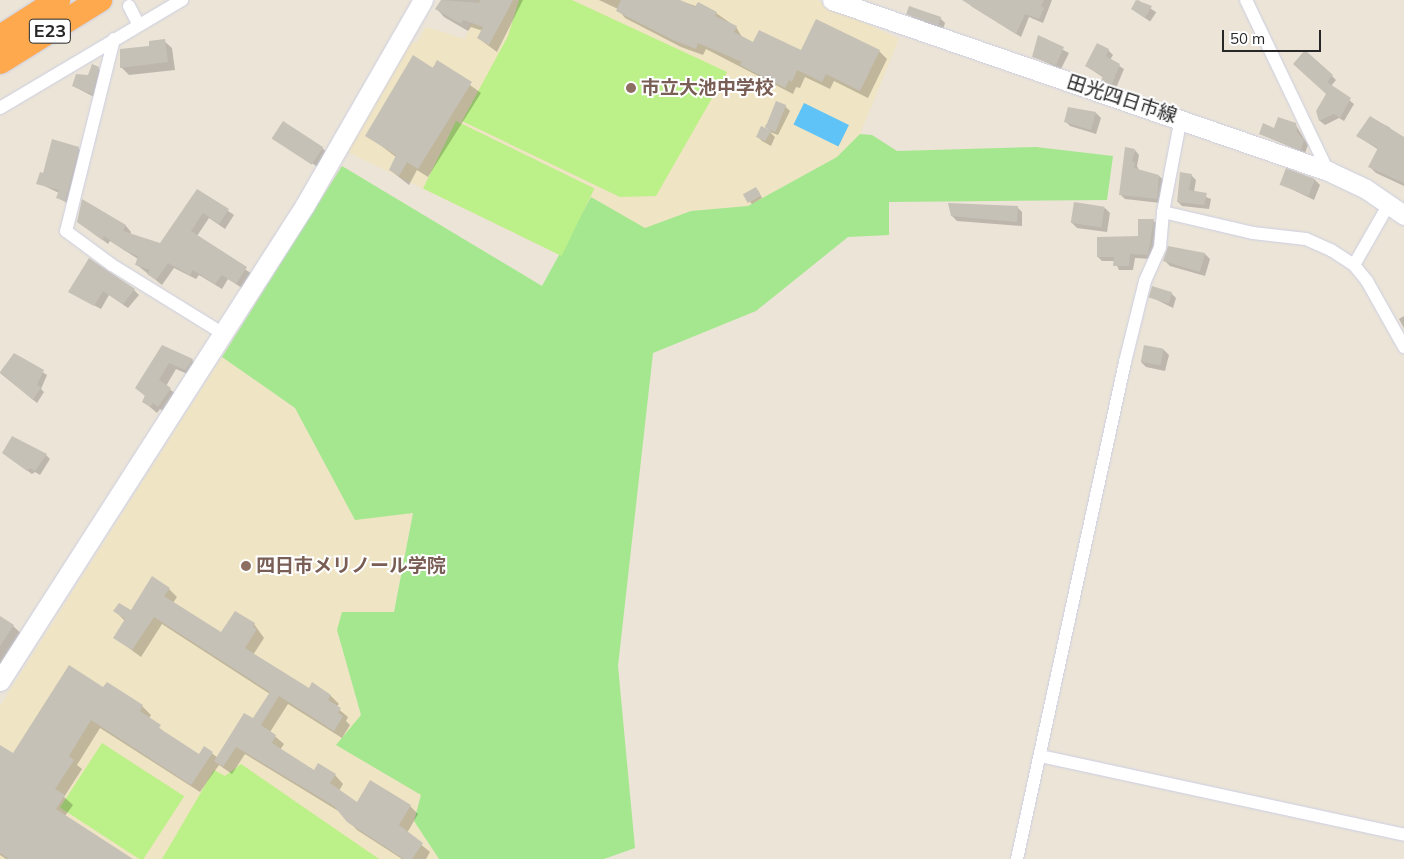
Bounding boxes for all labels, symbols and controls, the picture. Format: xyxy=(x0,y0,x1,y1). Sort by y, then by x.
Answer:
road number: E23 xyxy=(29,16,71,46)
scale bar xyxy=(1224,20,1323,52)
text: 50 m xyxy=(1230,29,1265,48)
street label: 田光四日市線 xyxy=(1064,71,1180,127)
place label: 市立大池中学校 xyxy=(641,77,774,99)
marker: 市立大池中学校 xyxy=(625,82,637,94)
place label: 四日市メリノール学院 xyxy=(256,555,446,577)
marker: 四日市メリノール学院 xyxy=(240,560,252,572)

